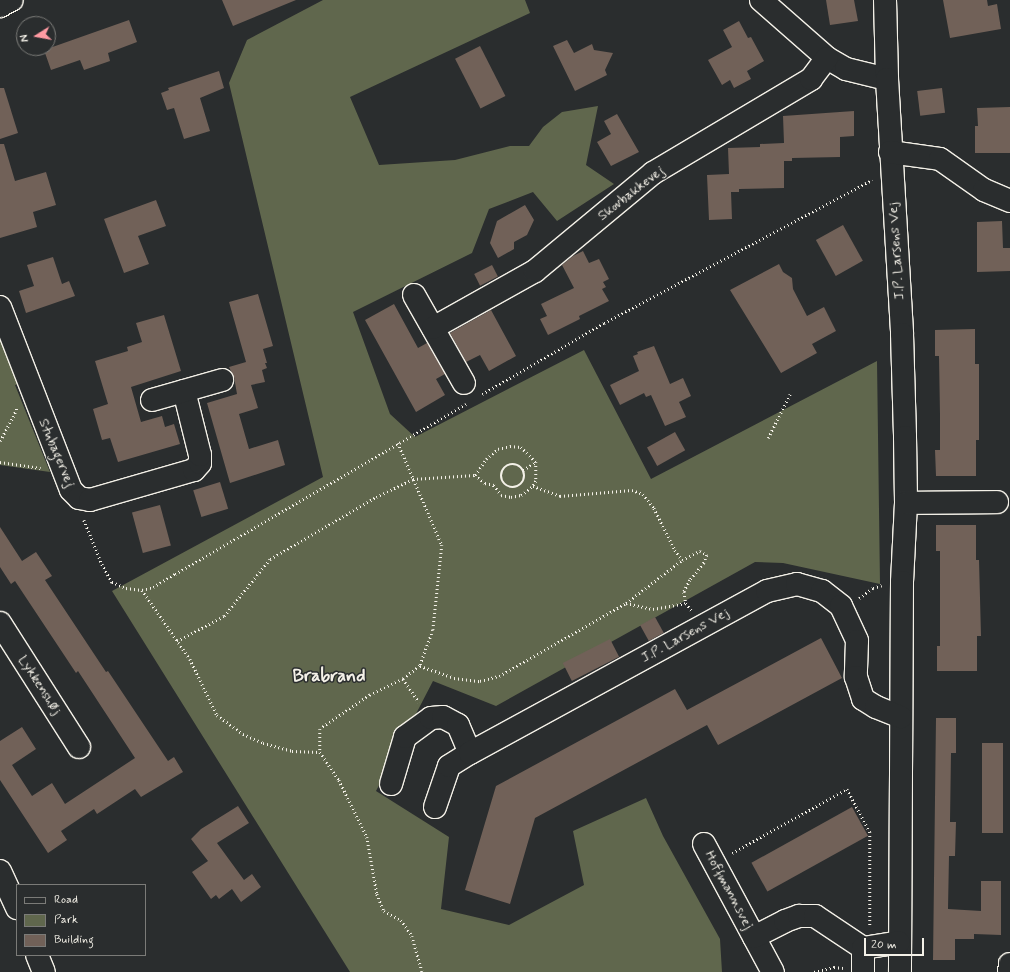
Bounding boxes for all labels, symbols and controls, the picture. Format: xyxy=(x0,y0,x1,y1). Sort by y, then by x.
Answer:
north arrow xyxy=(16,16,56,56)
text: N xyxy=(18,33,33,43)
street label: Skovbakkevej xyxy=(594,162,668,224)
street label: J.P. Larsens Vej xyxy=(884,202,908,300)
street label: Stubagervej xyxy=(35,416,79,490)
street label: J.P. Larsens Vej xyxy=(638,604,732,666)
street label: Lykkenshøj xyxy=(15,652,65,718)
district label: Brabrand xyxy=(292,665,366,687)
street label: Hoffmannsvej xyxy=(701,848,757,932)
legend xyxy=(16,884,146,956)
text: Road xyxy=(54,892,78,908)
text: Park xyxy=(54,912,78,928)
scale bar xyxy=(866,930,926,956)
text: Building xyxy=(54,932,94,948)
text: 20 m xyxy=(871,937,897,953)

